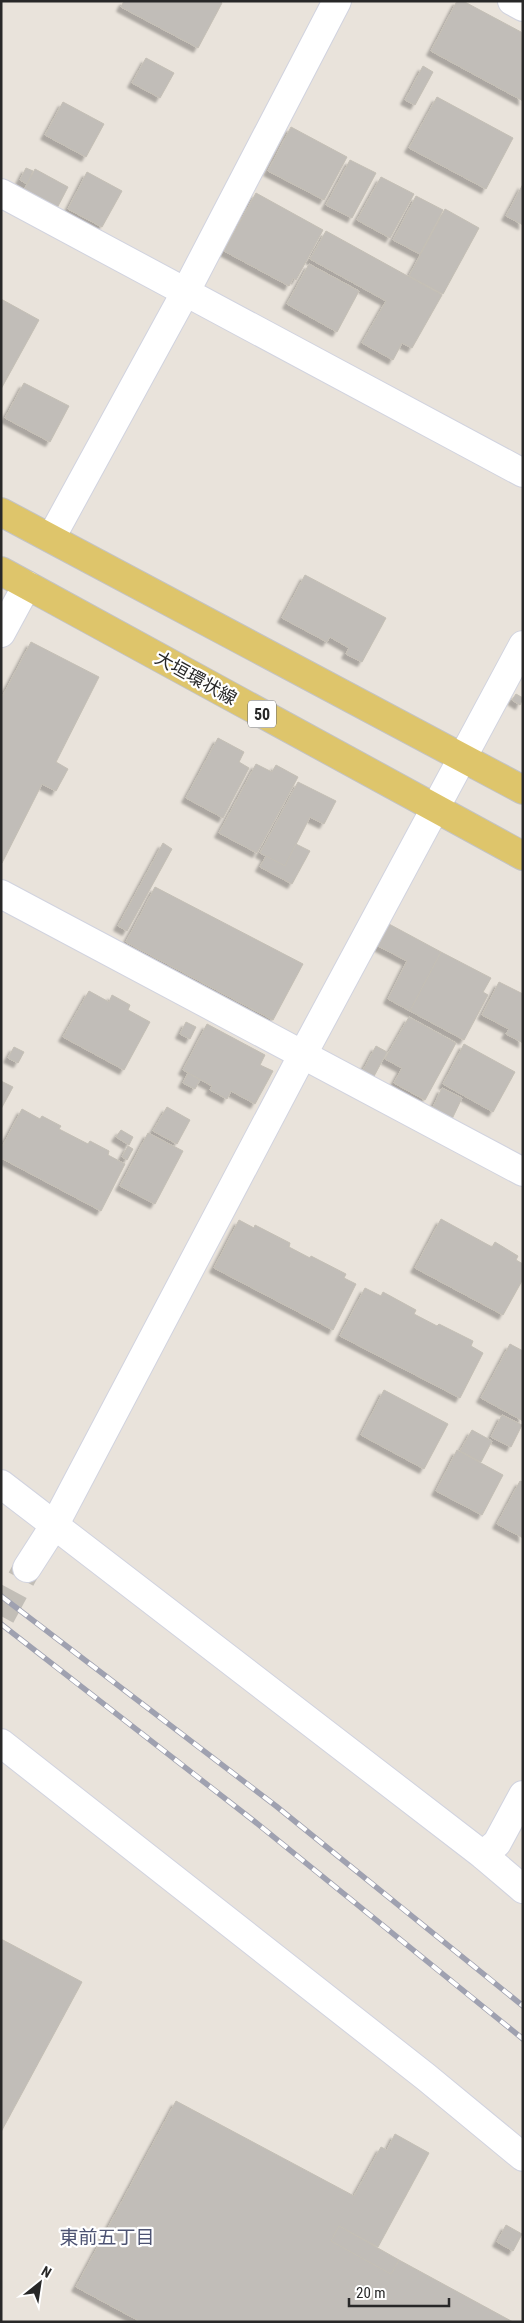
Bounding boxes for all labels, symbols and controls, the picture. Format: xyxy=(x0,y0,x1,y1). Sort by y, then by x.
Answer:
street label: 大垣環状線 xyxy=(152,647,240,709)
road number: 50 xyxy=(248,701,276,728)
district label: 東前五丁目 xyxy=(59,2226,155,2249)
north arrow xyxy=(15,2258,65,2308)
text: N xyxy=(39,2263,54,2281)
scale bar xyxy=(349,2276,449,2308)
text: 20 m xyxy=(356,2284,386,2302)

